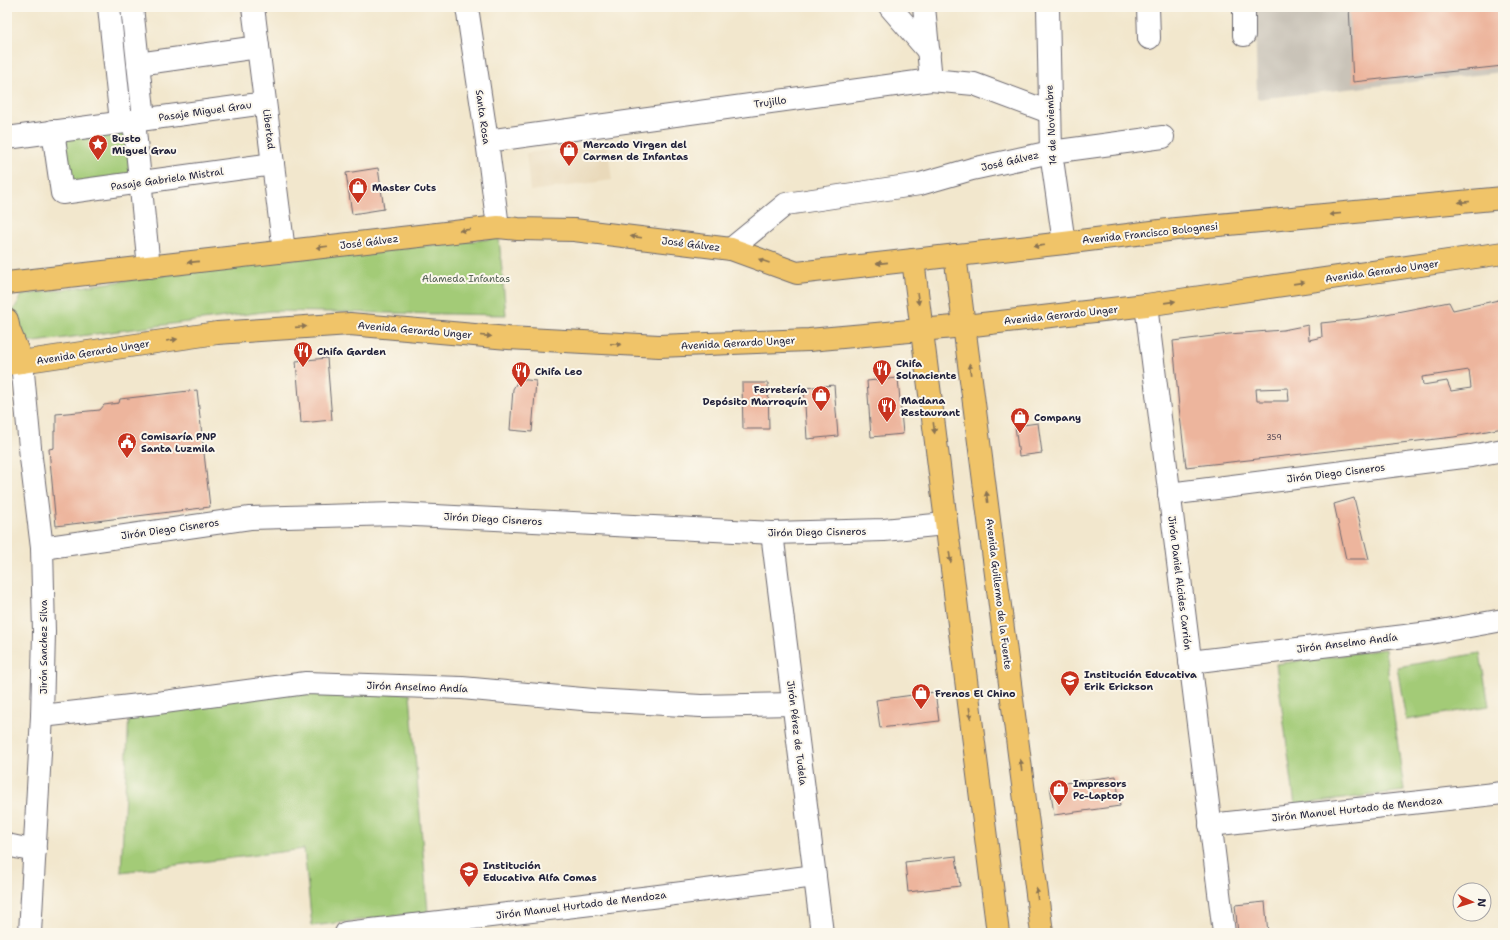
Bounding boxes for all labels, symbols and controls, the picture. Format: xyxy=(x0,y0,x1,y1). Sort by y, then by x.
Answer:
street label: 14 de Noviembre xyxy=(1042,84,1060,166)
street label: Santa Rosa xyxy=(473,89,493,146)
street label: Trujillo xyxy=(753,93,787,111)
street label: Pasaje Miguel Grau xyxy=(158,98,252,124)
street label: Libertad xyxy=(260,108,278,150)
place label: Busto Miguel Grau xyxy=(112,132,177,157)
place icon: Busto Miguel Grau xyxy=(87,133,109,161)
place label: Mercado Virgen del Carmen de Infantas xyxy=(583,138,688,163)
shop icon: Mercado Virgen del Carmen de Infantas xyxy=(558,139,580,167)
street label: José Gálvez xyxy=(980,148,1040,174)
street label: Pasaje Gabriela Mistral xyxy=(110,165,224,193)
shop icon: Master Cuts xyxy=(347,176,369,204)
place label: Master Cuts xyxy=(372,181,436,194)
one-way arrow xyxy=(1458,198,1470,205)
one-way arrow xyxy=(1329,211,1341,217)
street label: Avenida Francisco Bolognesi xyxy=(1081,219,1219,247)
one-way arrow xyxy=(459,227,471,234)
street label: José Gálvez xyxy=(339,232,399,252)
one-way arrow xyxy=(630,234,643,241)
street label: José Gálvez xyxy=(661,234,721,254)
one-way arrow xyxy=(1032,243,1045,249)
one-way arrow xyxy=(316,244,328,250)
one-way arrow xyxy=(757,257,769,263)
street label: Avenida Gerardo Unger xyxy=(1324,257,1440,285)
one-way arrow xyxy=(187,258,199,265)
one-way arrow xyxy=(875,260,888,267)
park label: Alameda Infantas xyxy=(422,272,510,285)
one-way arrow xyxy=(1293,280,1305,286)
one-way arrow xyxy=(915,292,921,305)
one-way arrow xyxy=(1164,299,1176,305)
street label: Avenida Gerardo Unger xyxy=(1003,303,1119,327)
street label: Avenida Gerardo Unger xyxy=(357,319,473,341)
one-way arrow xyxy=(295,324,307,331)
one-way arrow xyxy=(480,332,492,339)
street label: Avenida Gerardo Unger xyxy=(680,333,796,352)
street label: Avenida Gerardo Unger xyxy=(35,337,151,367)
one-way arrow xyxy=(166,337,178,343)
restaurant icon: Chifa Garden xyxy=(292,340,314,368)
one-way arrow xyxy=(610,340,622,347)
place label: Chifa Garden xyxy=(317,345,386,358)
place label: Chifa Solnaciente xyxy=(896,357,957,382)
restaurant icon: Chifa Solnaciente xyxy=(871,358,893,386)
restaurant icon: Chifa Leo xyxy=(510,360,532,388)
one-way arrow xyxy=(967,362,973,375)
place label: Chifa Leo xyxy=(535,365,583,378)
place label: Ferretería Depósito Marroquín xyxy=(703,383,807,408)
shop icon: Ferretería Depósito Marroquín xyxy=(810,384,832,412)
place label: Madana Restaurant xyxy=(901,394,960,419)
restaurant icon: Madana Restaurant xyxy=(876,395,898,423)
shop icon: Company xyxy=(1009,406,1031,434)
place label: Company xyxy=(1034,411,1081,424)
one-way arrow xyxy=(931,421,937,434)
place label: Comisaría PNP Santa Luzmila xyxy=(141,430,216,455)
public building icon: Comisaría PNP Santa Luzmila xyxy=(116,431,138,459)
house number: 359 xyxy=(1266,432,1282,443)
street label: Jirón Diego Cisneros xyxy=(1286,461,1386,485)
one-way arrow xyxy=(984,491,990,504)
street label: Jirón Diego Cisneros xyxy=(443,510,543,528)
street label: Jirón Daniel Alcides Carrión xyxy=(1165,515,1195,651)
street label: Jirón Diego Cisneros xyxy=(120,516,220,542)
street label: Avenida Guillermo de la Fuente xyxy=(983,517,1015,671)
street label: Jirón Diego Cisneros xyxy=(767,525,867,539)
one-way arrow xyxy=(947,551,953,563)
street label: Jirón Sanchez Silva xyxy=(37,599,50,694)
street label: Jirón Anselmo Andía xyxy=(1296,630,1399,656)
place label: Institución Educativa Erik Erickson xyxy=(1084,668,1197,693)
school or university icon: Institución Educativa Erik Erickson xyxy=(1059,669,1081,697)
street label: Jirón Anselmo Andía xyxy=(366,679,469,695)
street label: Jirón Pérez de Tudela xyxy=(784,680,810,787)
shop icon: Frenos El Chino xyxy=(910,682,932,710)
place label: Frenos El Chino xyxy=(935,687,1016,700)
one-way arrow xyxy=(967,707,973,719)
one-way arrow xyxy=(1018,759,1024,771)
place label: Impresors Pc-Laptop xyxy=(1073,777,1127,802)
shop icon: Impresors Pc-Laptop xyxy=(1048,778,1070,806)
street label: Jirón Manuel Hurtado de Mendoza xyxy=(1271,793,1444,824)
place label: Institución Educativa Alfa Comas xyxy=(483,859,597,884)
school or university icon: Institución Educativa Alfa Comas xyxy=(458,860,480,888)
north arrow xyxy=(1452,882,1492,922)
street label: Jirón Manuel Hurtado de Mendoza xyxy=(495,888,668,922)
one-way arrow xyxy=(1034,888,1040,900)
text: N xyxy=(1474,898,1489,908)

